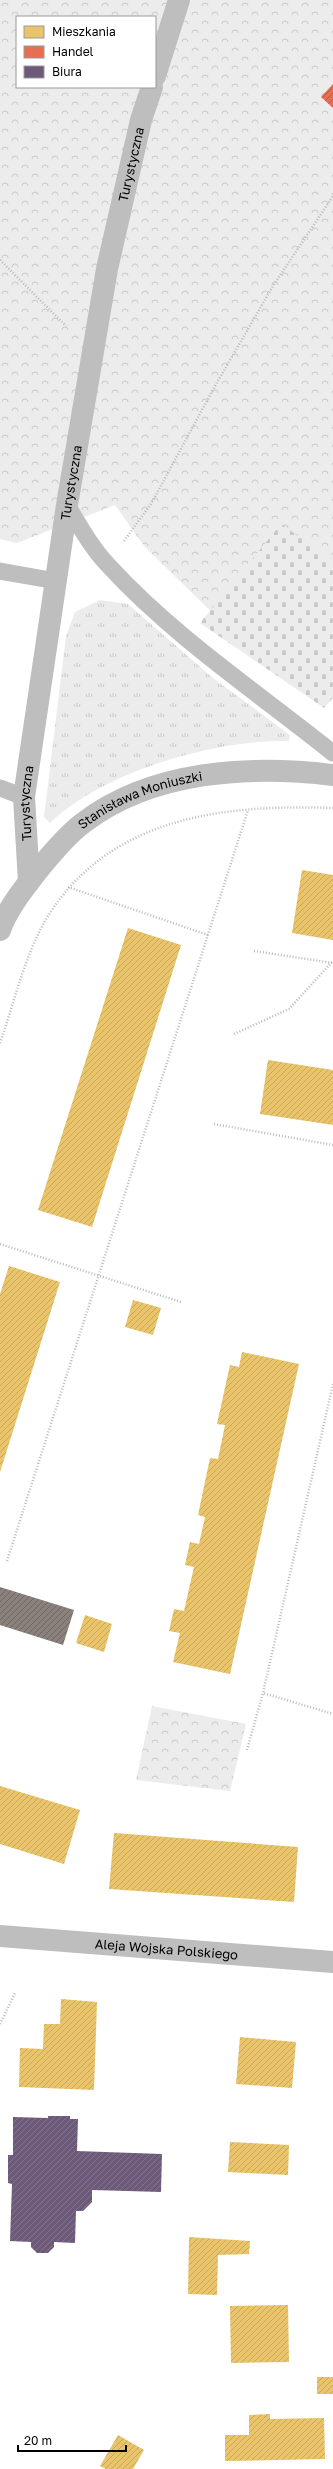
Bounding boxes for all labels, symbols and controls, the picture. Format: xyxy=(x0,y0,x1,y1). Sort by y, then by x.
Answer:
legend xyxy=(16,16,156,88)
text: Mieszkania xyxy=(52,24,116,39)
text: Handel xyxy=(52,44,94,59)
text: Biura xyxy=(52,64,82,79)
street label: Turystyczna xyxy=(115,126,147,203)
street label: Turystyczna xyxy=(57,444,85,521)
street label: Turystyczna xyxy=(16,764,37,842)
street label: Stanisława Moniuszki xyxy=(74,768,203,832)
street label: Aleja Wojska Polskiego xyxy=(94,1935,239,1963)
scale bar xyxy=(18,2427,126,2453)
text: 20 m xyxy=(24,2433,52,2448)

